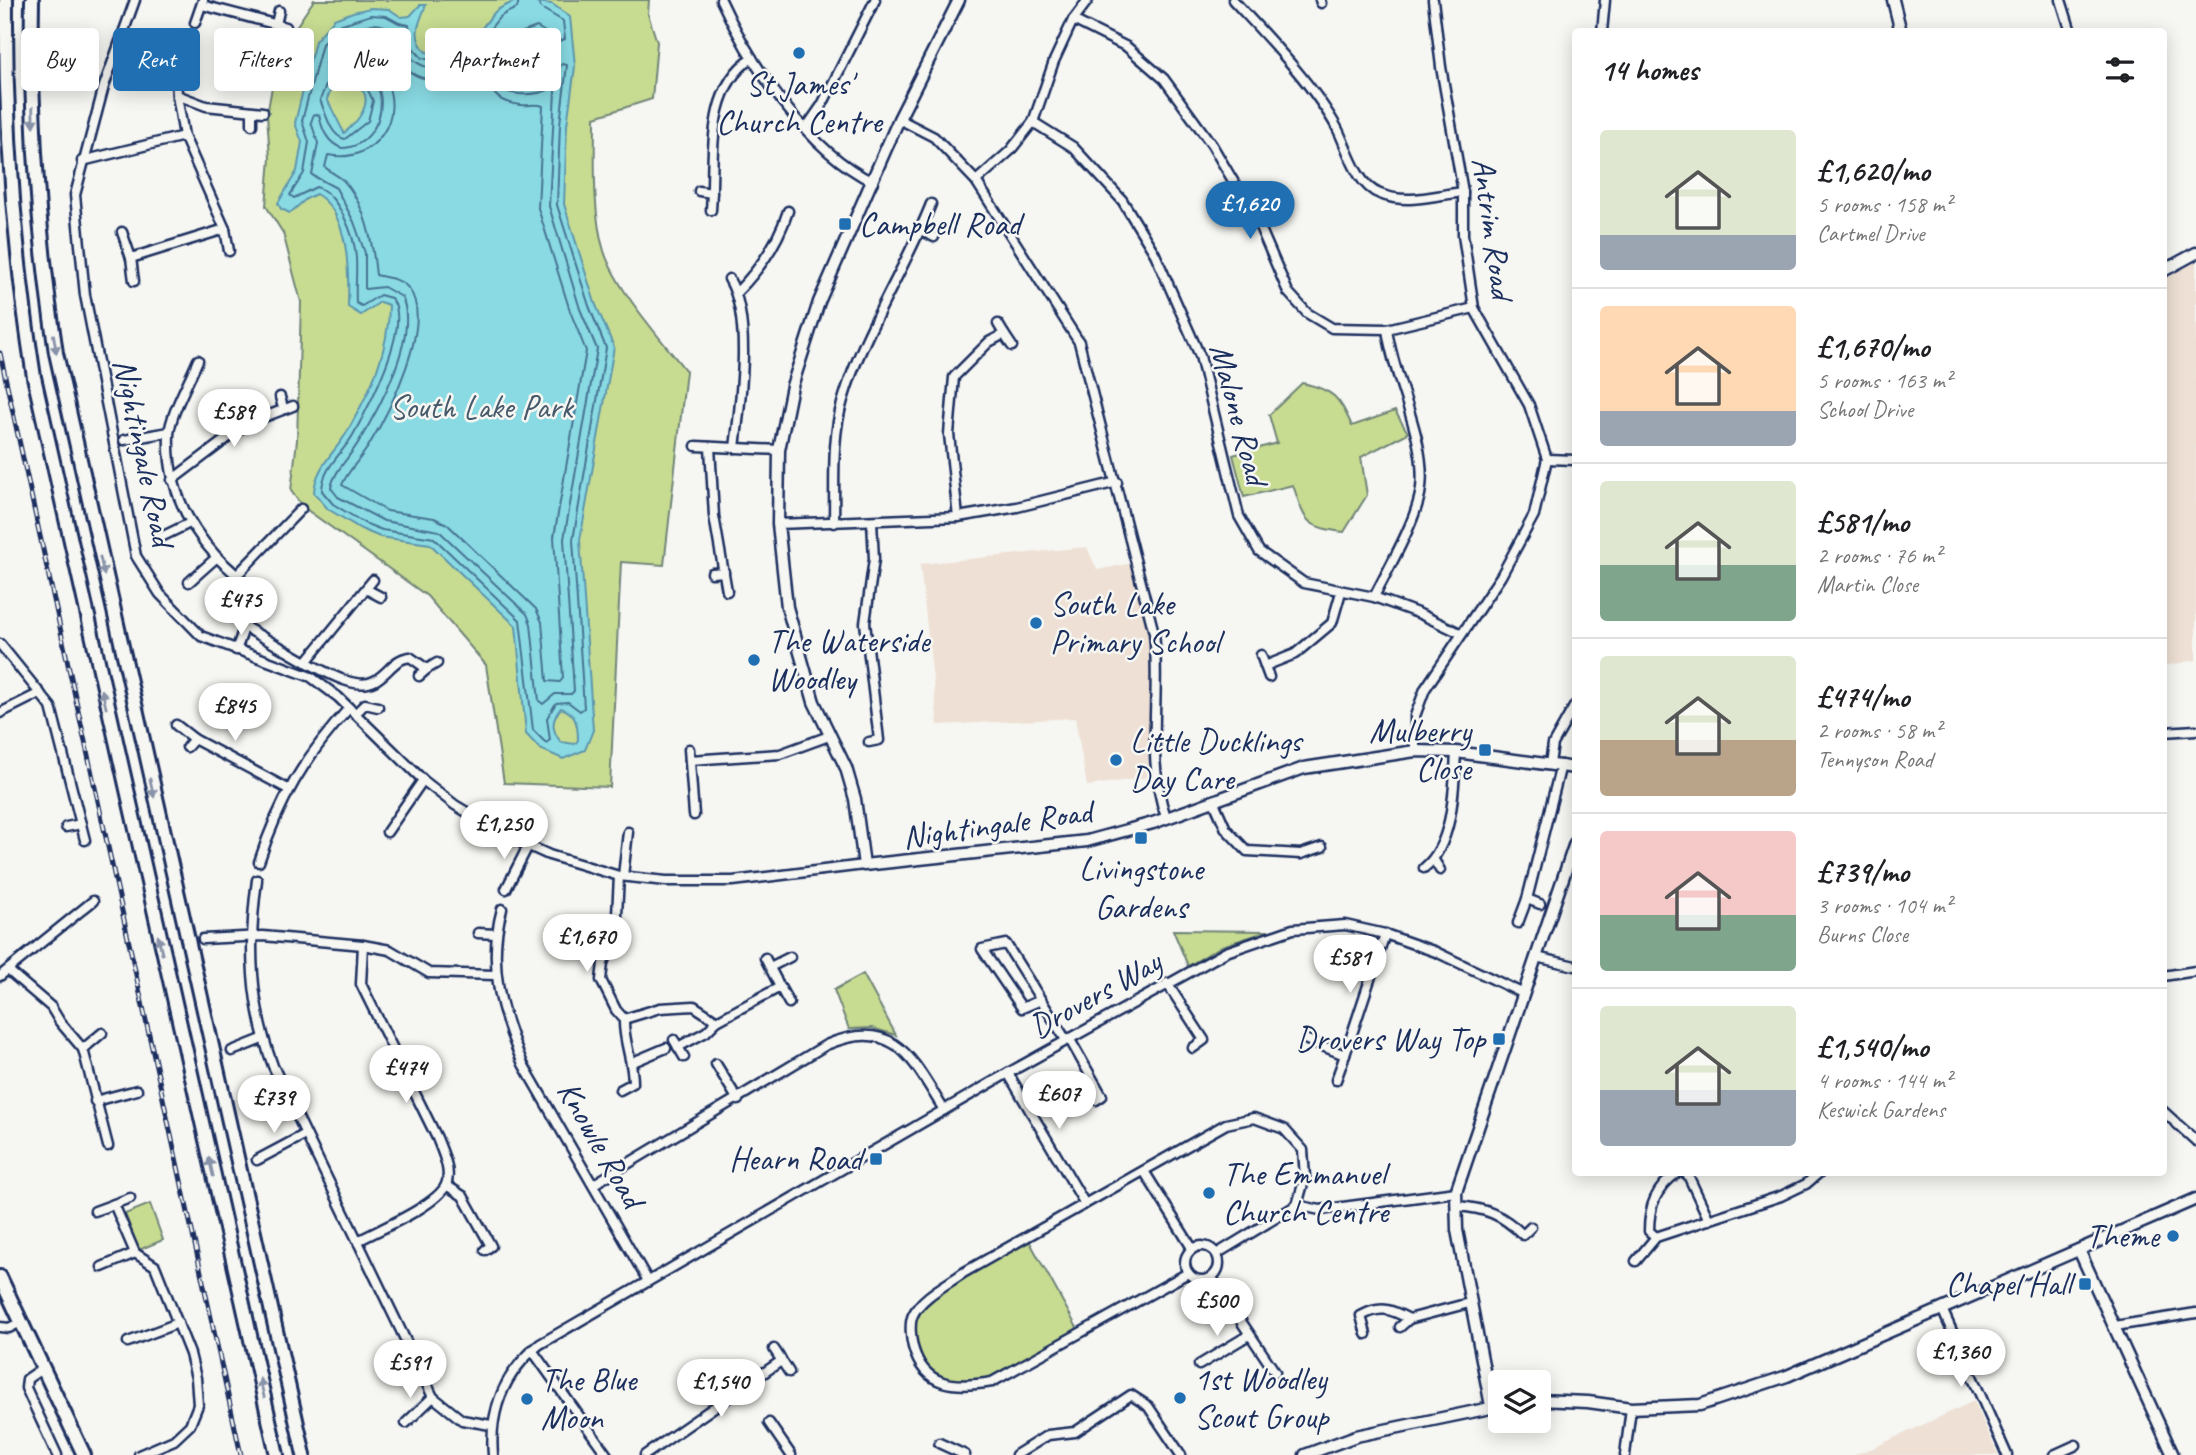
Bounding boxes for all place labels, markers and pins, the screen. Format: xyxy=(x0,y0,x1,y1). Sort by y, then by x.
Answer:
marker: St James' Church Centre xyxy=(791,45,807,61)
place label: St James' Church Centre xyxy=(716,63,884,143)
pin: £1,620 xyxy=(1193,182,1307,241)
place label: Campbell Road xyxy=(859,203,1026,245)
marker: Campbell Road xyxy=(837,216,853,232)
pin: £589 xyxy=(193,390,275,449)
pin: £475 xyxy=(200,578,282,637)
place label: South Lake Primary School xyxy=(1050,583,1225,663)
marker: South Lake Primary School xyxy=(1028,615,1044,631)
place label: The Waterside Woodley xyxy=(768,620,932,700)
marker: The Waterside Woodley xyxy=(746,652,762,668)
pin: £845 xyxy=(194,684,276,743)
place label: Mulberry Close xyxy=(1369,710,1474,790)
place label: Little Ducklings Day Care xyxy=(1130,720,1304,800)
marker: Mulberry Close xyxy=(1477,742,1493,758)
marker: Little Ducklings Day Care xyxy=(1108,752,1124,768)
pin: £1,250 xyxy=(447,802,561,861)
marker: Livingstone Gardens xyxy=(1133,830,1149,846)
place label: Livingstone Gardens xyxy=(1079,848,1205,928)
pin: £1,670 xyxy=(530,914,644,974)
pin: £581 xyxy=(1309,936,1391,995)
place label: Drovers Way Top xyxy=(1296,1018,1488,1060)
marker: Drovers Way Top xyxy=(1491,1031,1507,1047)
pin: £474 xyxy=(365,1046,447,1105)
pin: £607 xyxy=(1018,1072,1100,1131)
pin: £739 xyxy=(233,1076,315,1135)
place label: Hearn Road xyxy=(729,1138,867,1180)
marker: Hearn Road xyxy=(868,1151,884,1167)
place label: The Emmanuel Church Centre xyxy=(1223,1153,1391,1233)
marker: The Emmanuel Church Centre xyxy=(1201,1185,1217,1201)
place label: Theme xyxy=(2086,1215,2161,1257)
marker: Theme xyxy=(2165,1228,2181,1244)
place label: Chapel Hall xyxy=(1946,1263,2076,1305)
marker: Chapel Hall xyxy=(2077,1276,2093,1292)
pin: £500 xyxy=(1176,1278,1258,1338)
pin: £1,360 xyxy=(1904,1330,2018,1389)
pin: £591 xyxy=(369,1340,451,1400)
place label: 1st Woodley Scout Group xyxy=(1194,1358,1330,1438)
place label: The Blue Moon xyxy=(541,1359,638,1439)
pin: £1,540 xyxy=(664,1360,778,1419)
marker: 1st Woodley Scout Group xyxy=(1172,1390,1188,1406)
marker: The Blue Moon xyxy=(519,1391,535,1407)

